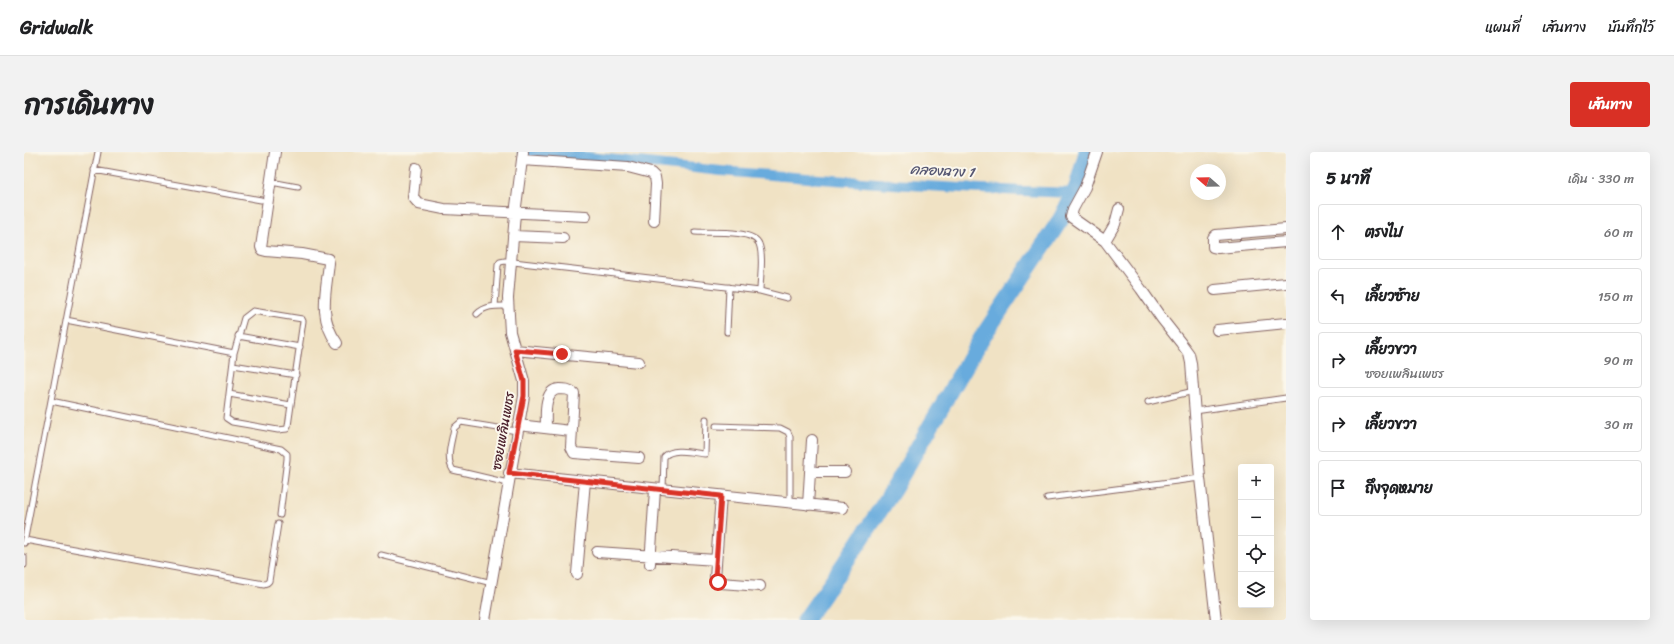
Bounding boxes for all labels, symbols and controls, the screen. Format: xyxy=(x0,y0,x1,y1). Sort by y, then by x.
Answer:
text: Gridwalk xyxy=(20,11,93,44)
text: แผนที่ xyxy=(1485,15,1520,40)
text: เส้นทาง xyxy=(1542,15,1586,40)
text: บันทึกไว้ xyxy=(1608,15,1654,40)
text: การเดินทาง xyxy=(24,80,154,129)
button: เส้นทาง xyxy=(1570,82,1650,127)
water label: คลองฉาง 1 xyxy=(909,157,977,185)
text: 5 นาที xyxy=(1326,163,1370,193)
north arrow xyxy=(1190,164,1226,200)
text: เดิน · 330 m xyxy=(1568,167,1634,190)
text: ตรงไป xyxy=(1365,219,1403,245)
icon: ahead xyxy=(1327,221,1349,243)
text: 60 m xyxy=(1604,221,1633,244)
text: เลี้ยวซ้าย xyxy=(1365,283,1420,309)
icon: left xyxy=(1327,285,1349,307)
text: 150 m xyxy=(1598,285,1633,308)
text: เลี้ยวขวา xyxy=(1365,336,1417,362)
route end xyxy=(553,345,571,363)
icon: right xyxy=(1327,349,1349,371)
text: 90 m xyxy=(1603,349,1633,372)
text: ซอยเพลินเพชร xyxy=(1365,362,1444,385)
street label: ซอยเพลินเพชร xyxy=(485,389,521,472)
text: เลี้ยวขวา xyxy=(1365,411,1417,437)
icon: right xyxy=(1327,413,1349,435)
text: 30 m xyxy=(1604,413,1633,436)
map controls xyxy=(1238,464,1274,608)
button: + xyxy=(1238,464,1274,500)
text: ถึงจุดหมาย xyxy=(1365,475,1433,501)
icon: arrive xyxy=(1327,477,1349,499)
button: − xyxy=(1238,500,1274,536)
button: locate xyxy=(1238,536,1274,572)
button: layers xyxy=(1238,572,1274,608)
route start xyxy=(709,573,727,591)

